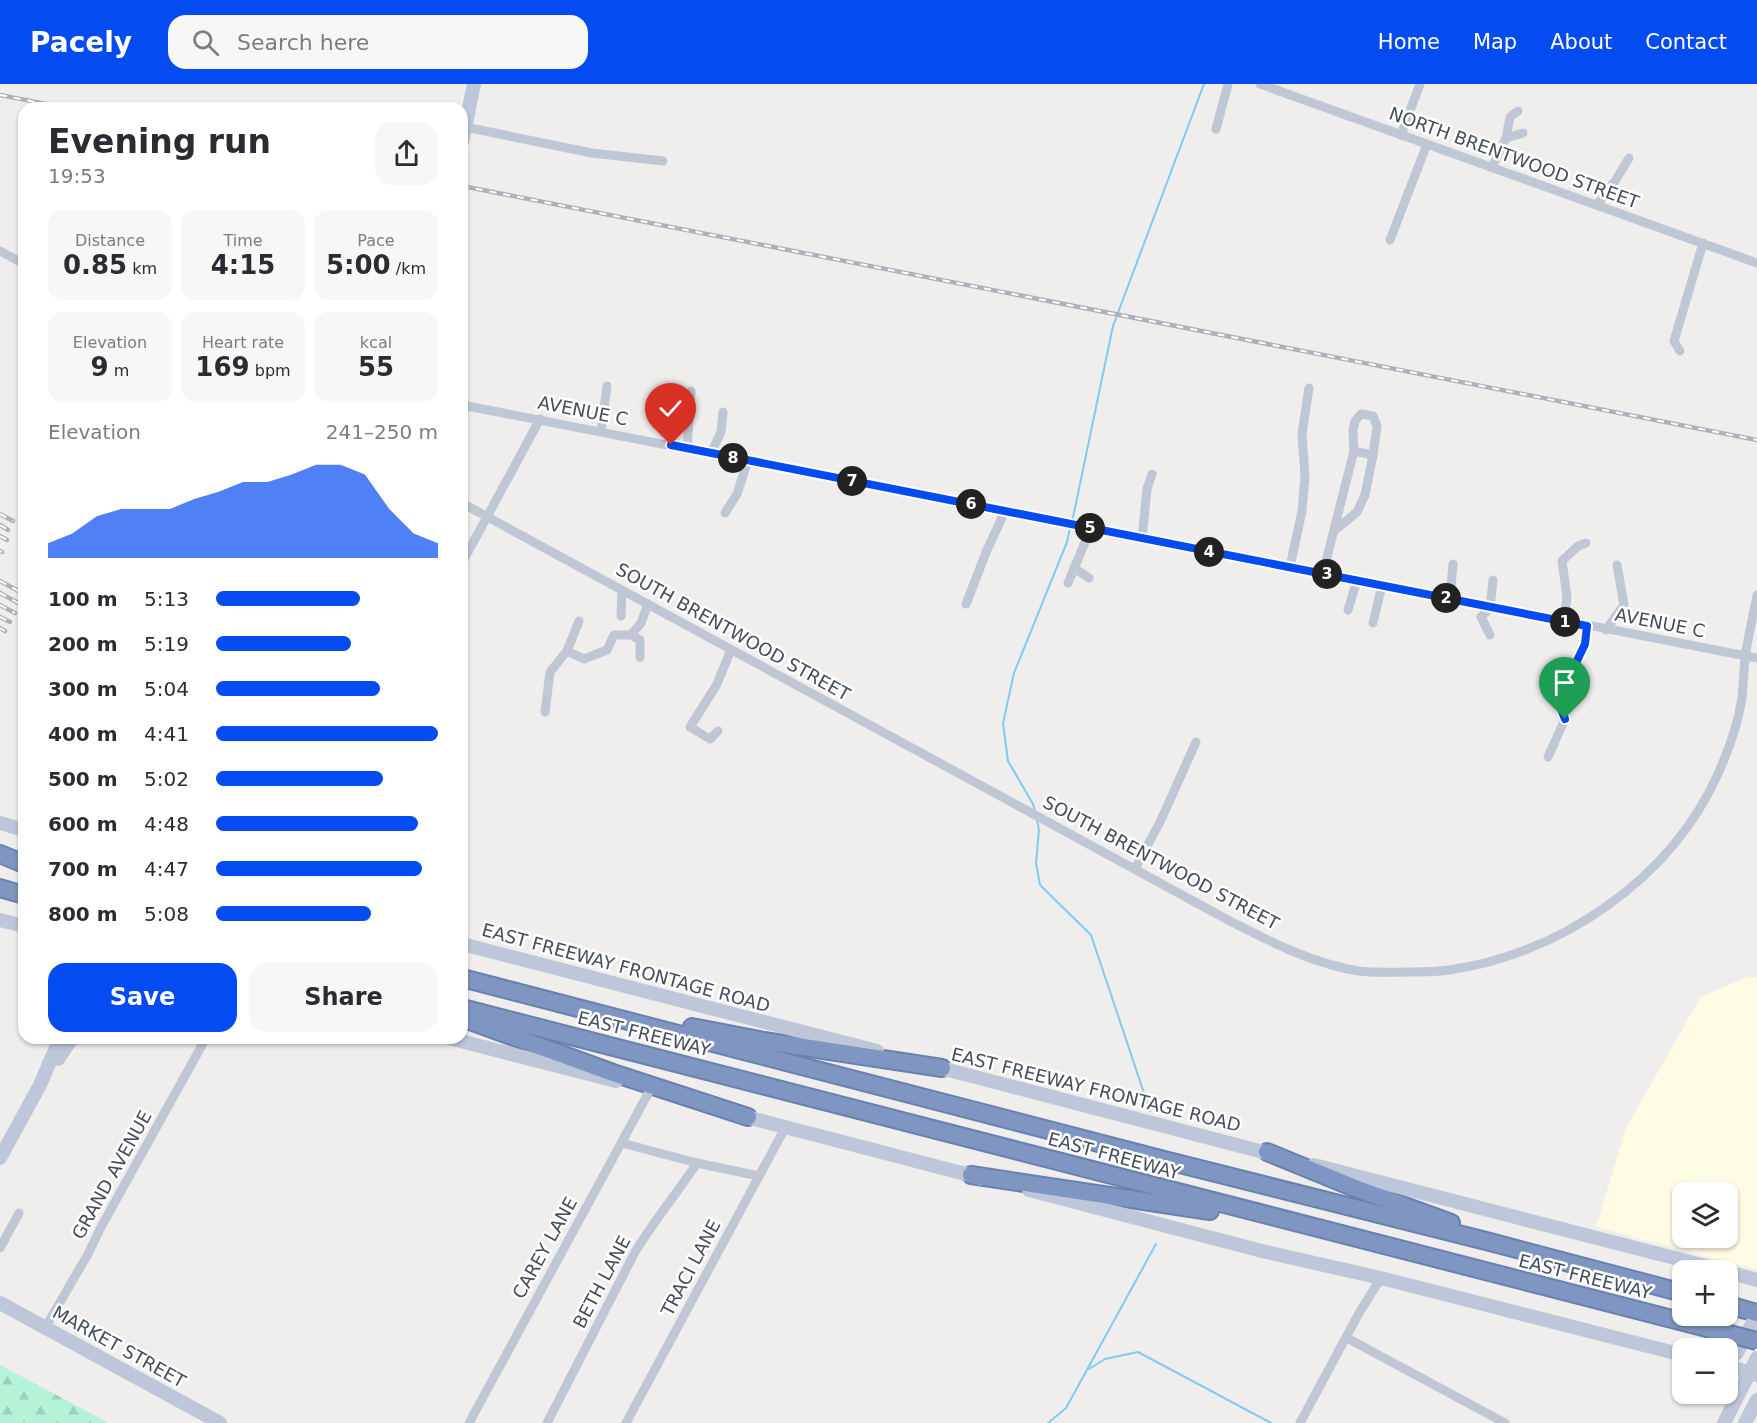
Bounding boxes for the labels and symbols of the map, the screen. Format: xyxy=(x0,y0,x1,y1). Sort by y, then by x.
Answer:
street label: NORTH BRENTWOOD STREET xyxy=(1386,102,1643,213)
pin xyxy=(645,383,696,445)
street label: AVENUE C xyxy=(536,392,630,430)
pin: 8 xyxy=(718,443,748,473)
pin: 7 xyxy=(837,466,867,496)
pin: 6 xyxy=(956,489,986,519)
pin: 5 xyxy=(1075,513,1105,543)
pin: 4 xyxy=(1194,537,1224,567)
street label: SOUTH BRENTWOOD STREET xyxy=(613,558,855,705)
pin: 3 xyxy=(1312,559,1342,589)
pin: 2 xyxy=(1431,583,1461,613)
street label: AVENUE C xyxy=(1613,604,1707,642)
pin: 1 xyxy=(1550,607,1580,637)
pin xyxy=(1539,657,1590,719)
street label: SOUTH BRENTWOOD STREET xyxy=(1040,791,1284,934)
street label: EAST FREEWAY FRONTAGE ROAD xyxy=(480,919,773,1016)
street label: EAST FREEWAY xyxy=(576,1007,714,1060)
street label: EAST FREEWAY FRONTAGE ROAD xyxy=(949,1043,1243,1136)
street label: GRAND AVENUE xyxy=(67,1107,156,1243)
street label: EAST FREEWAY xyxy=(1046,1128,1184,1184)
street label: CAREY LANE xyxy=(508,1193,581,1302)
street label: TRACI LANE xyxy=(656,1216,725,1320)
street label: BETH LANE xyxy=(568,1232,635,1332)
street label: EAST FREEWAY xyxy=(1517,1250,1655,1303)
street label: MARKET STREET xyxy=(49,1301,190,1392)

